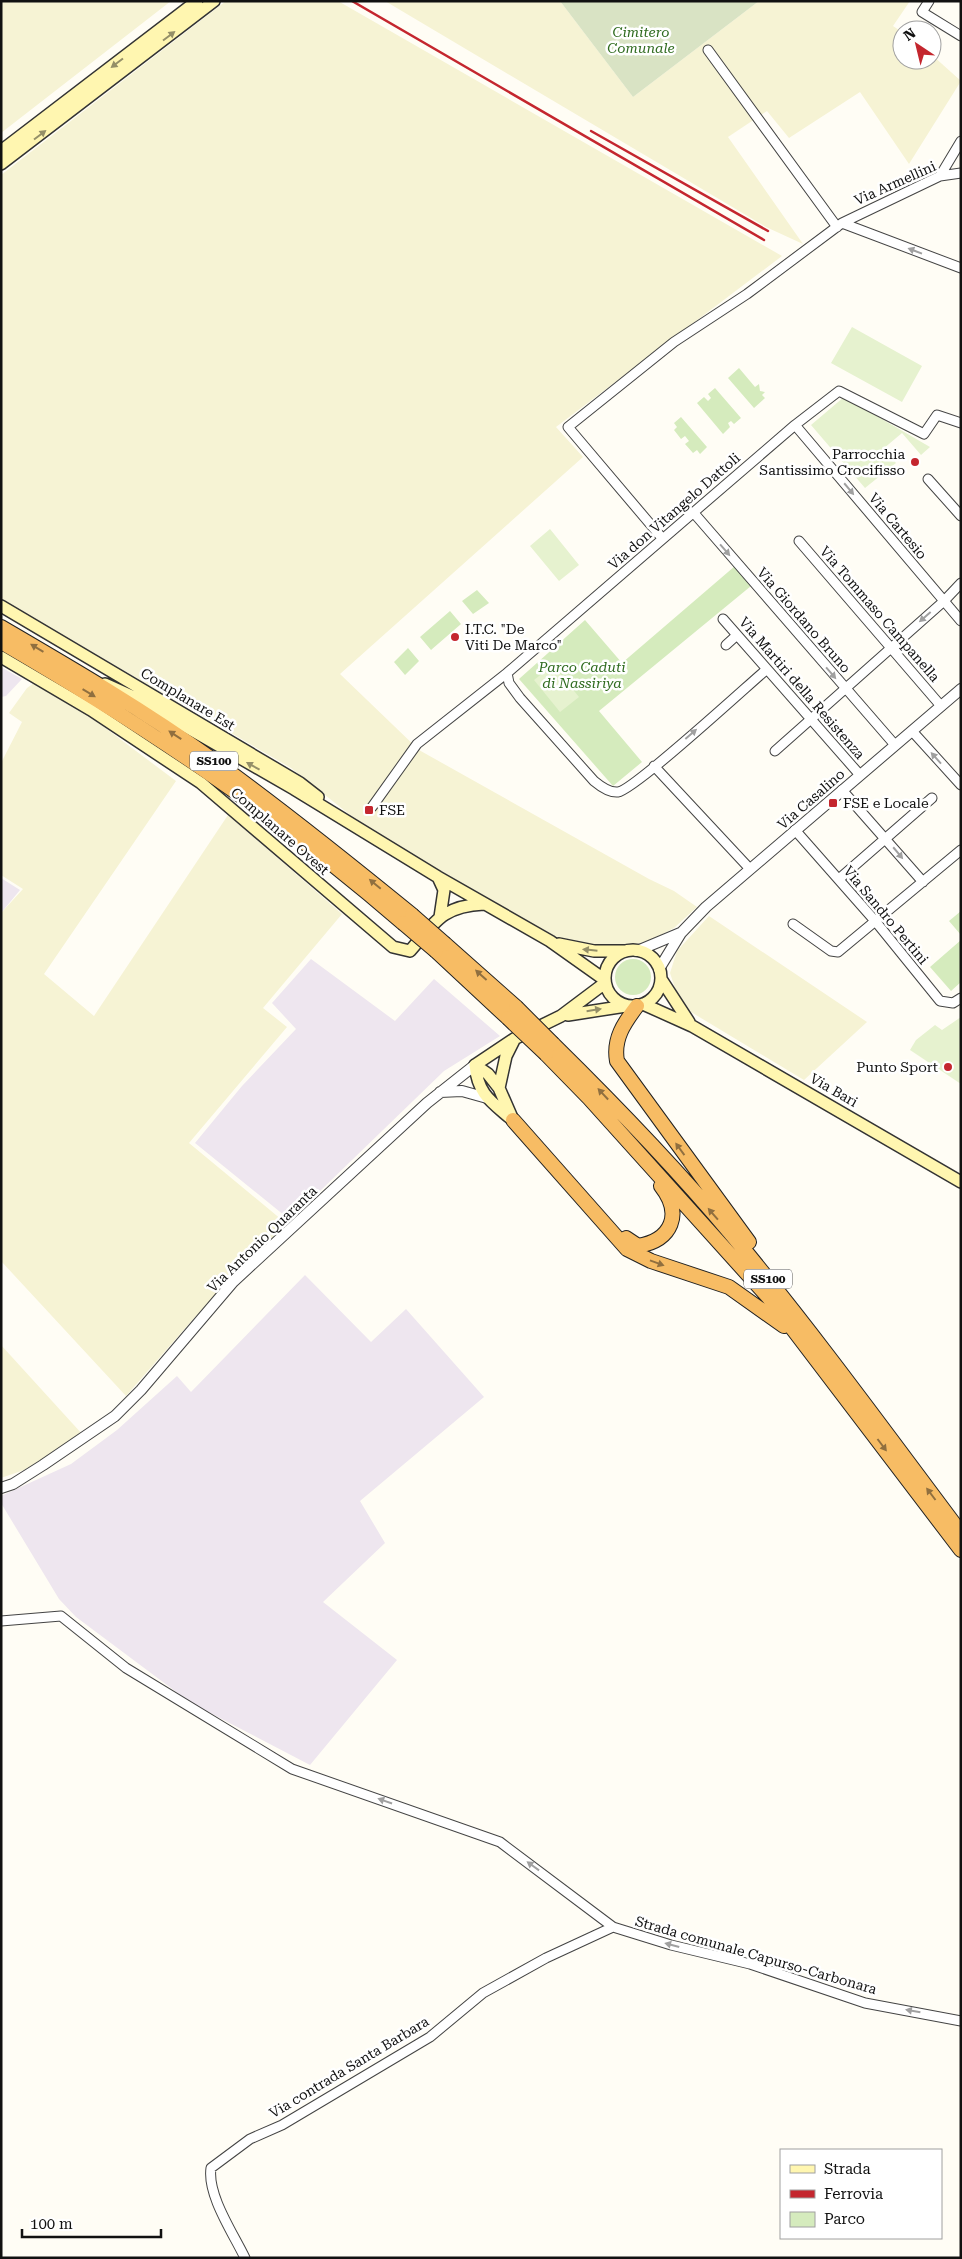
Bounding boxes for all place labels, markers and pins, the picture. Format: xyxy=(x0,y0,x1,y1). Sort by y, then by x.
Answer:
place label: Parrocchia Santissimo Crocifisso xyxy=(759,446,905,478)
marker: Parrocchia Santissimo Crocifisso xyxy=(909,456,921,468)
place label: I.T.C. "De Viti De Marco" xyxy=(465,621,562,653)
marker: I.T.C. "De Viti De Marco" xyxy=(449,631,461,643)
place label: FSE e Locale xyxy=(843,795,929,811)
marker: FSE e Locale xyxy=(827,797,839,809)
place label: FSE xyxy=(379,802,405,818)
marker: FSE xyxy=(363,804,375,816)
place label: Punto Sport xyxy=(856,1059,938,1075)
marker: Punto Sport xyxy=(942,1061,954,1073)

